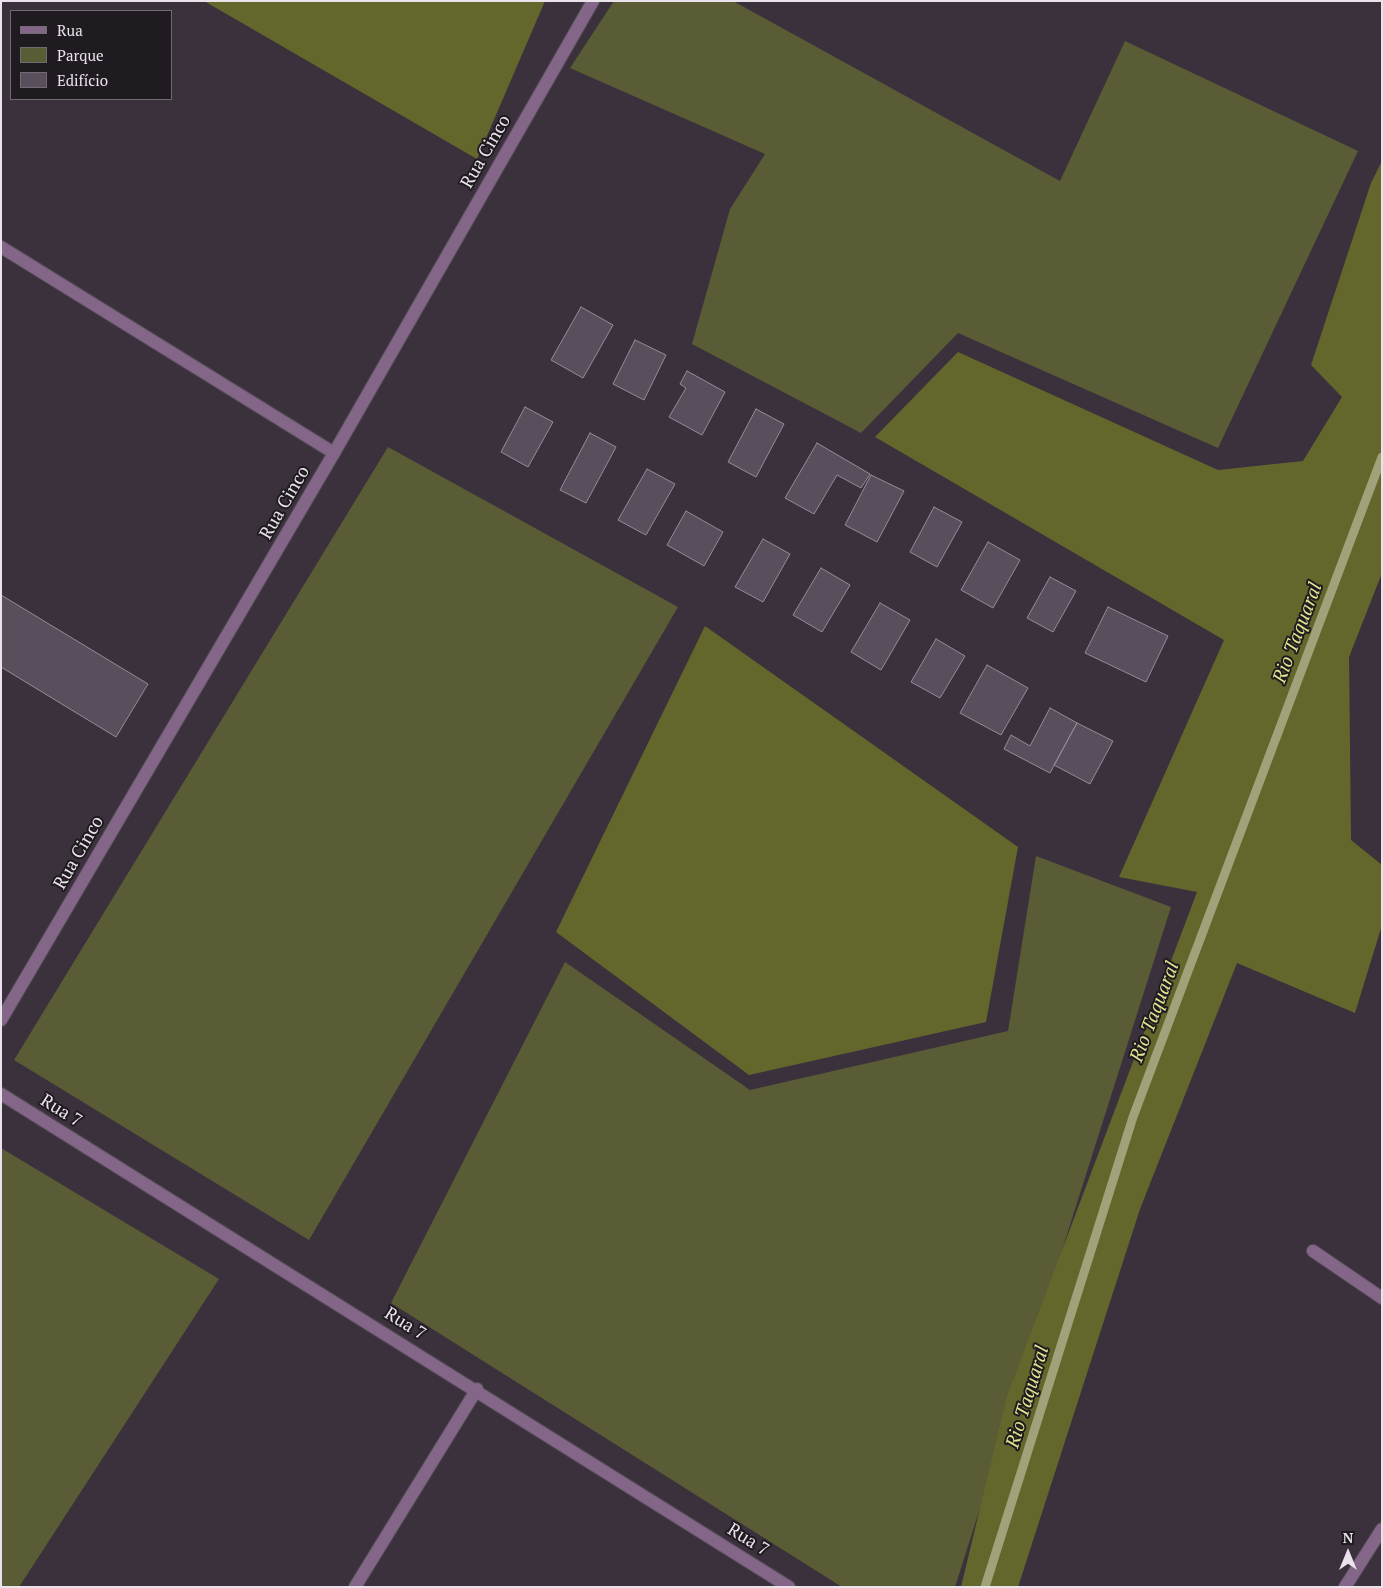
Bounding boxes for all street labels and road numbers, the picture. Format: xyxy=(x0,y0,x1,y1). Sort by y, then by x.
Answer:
street label: Rua Cinco xyxy=(456,112,516,192)
street label: Rua Cinco xyxy=(255,463,315,543)
street label: Rua Cinco xyxy=(49,813,109,893)
street label: Rua 7 xyxy=(36,1090,86,1132)
street label: Rua 7 xyxy=(380,1303,430,1345)
street label: Rua 7 xyxy=(723,1519,773,1561)

